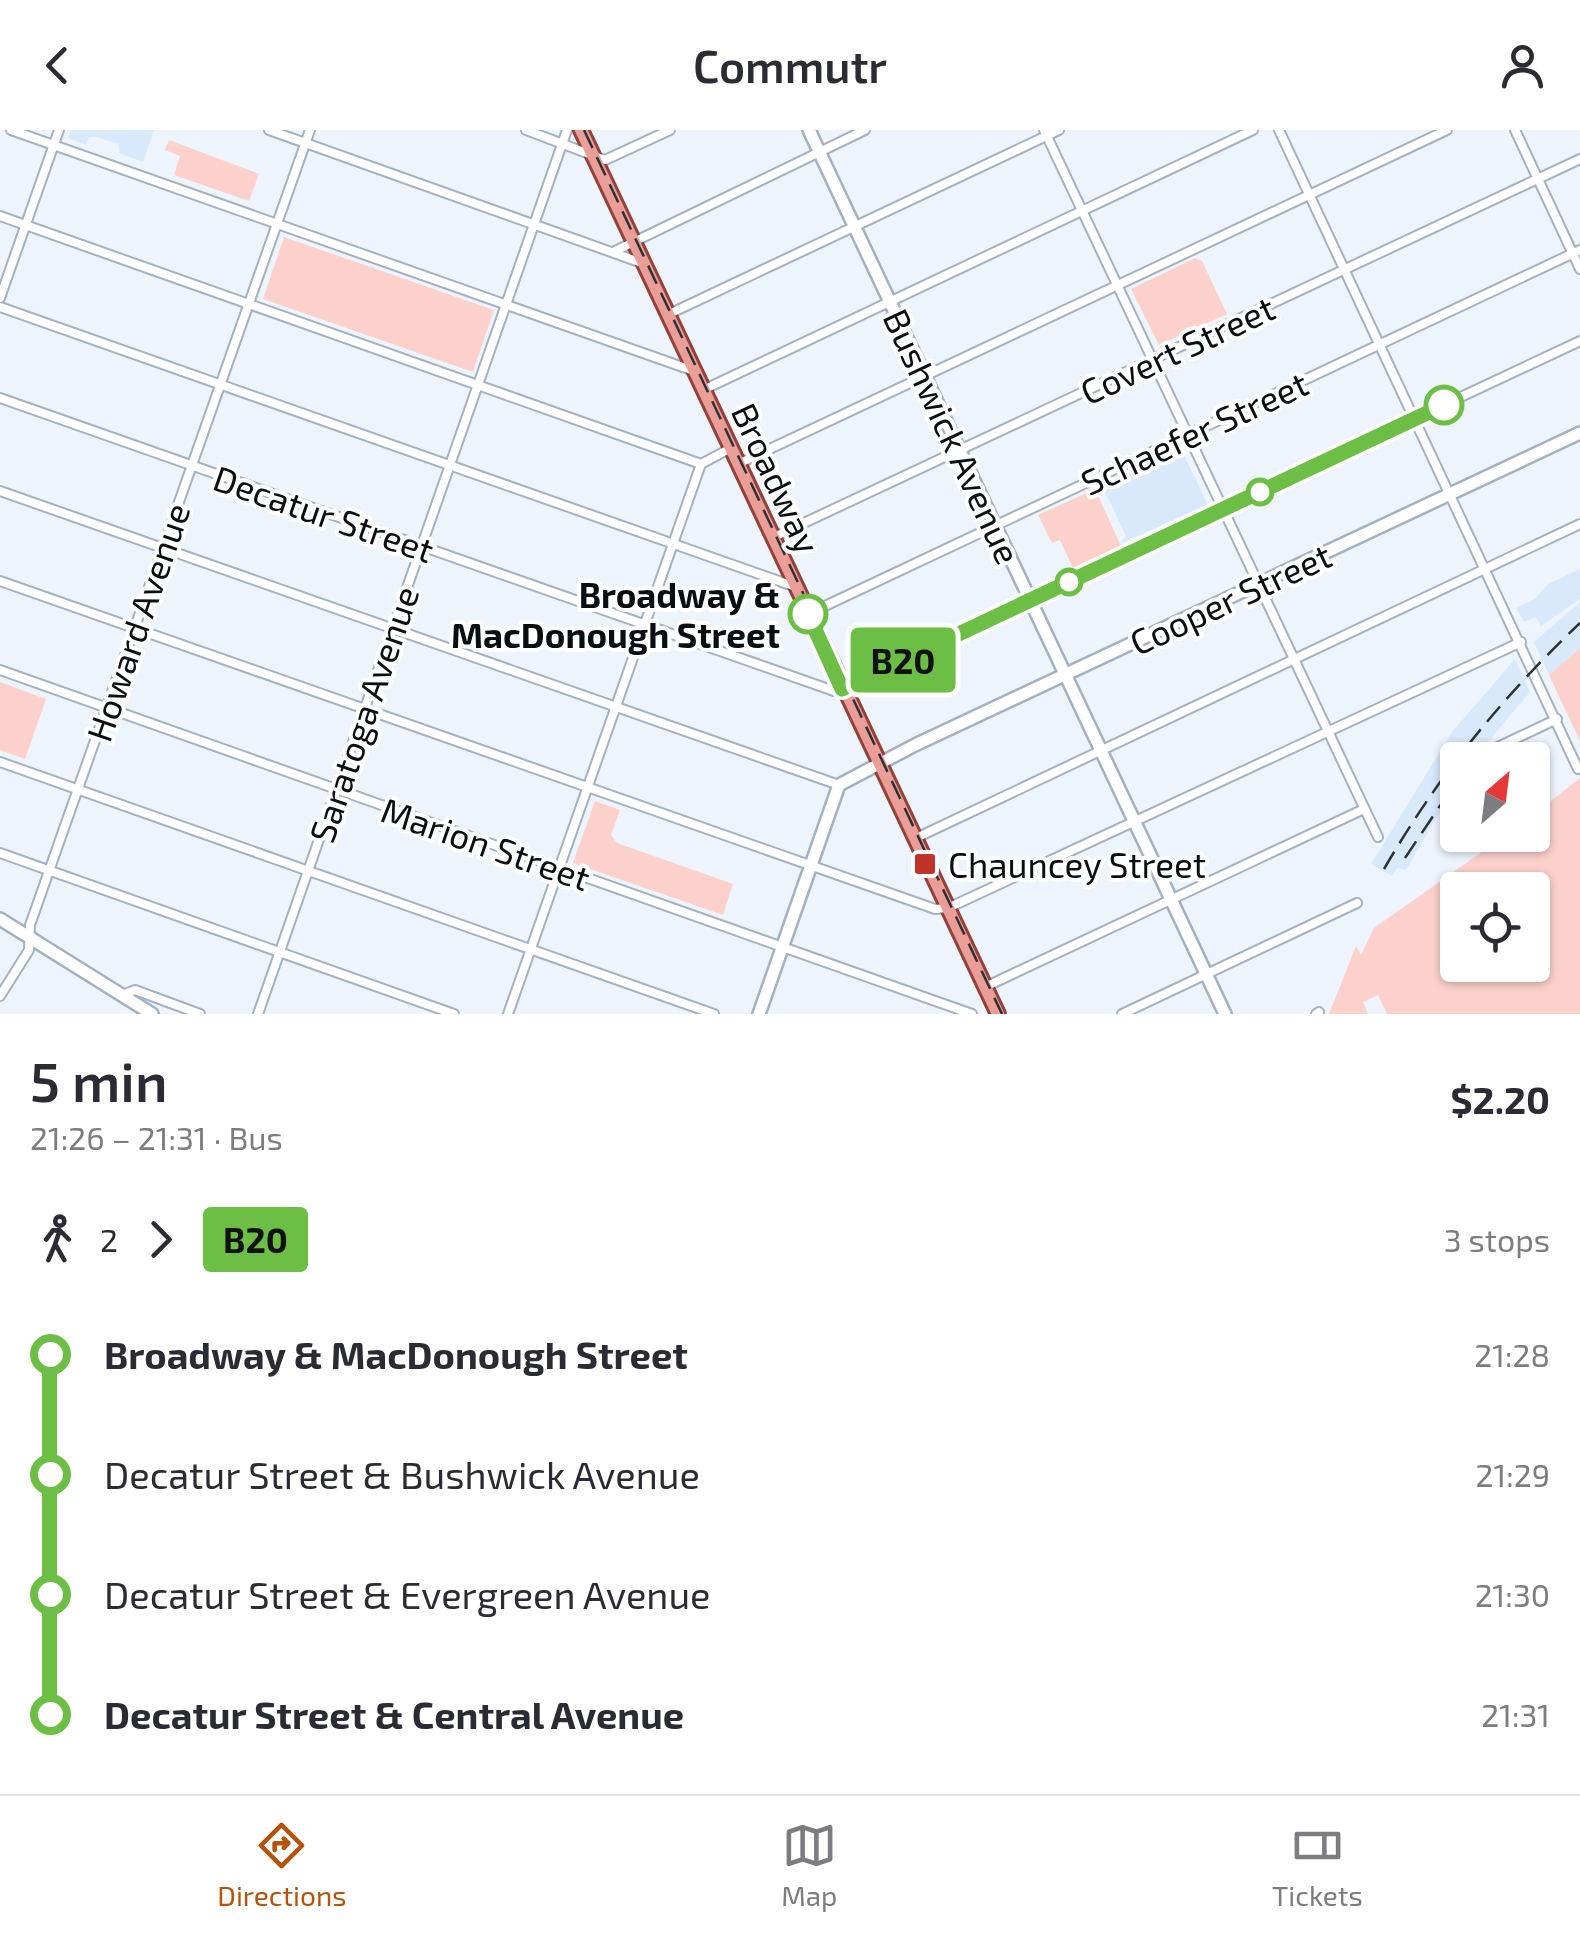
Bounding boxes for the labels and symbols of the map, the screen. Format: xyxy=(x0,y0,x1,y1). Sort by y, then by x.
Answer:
street label: Covert Street xyxy=(1073,286,1281,412)
street label: Bushwick Avenue xyxy=(876,302,1030,570)
street label: Schaefer Street xyxy=(1074,361,1314,503)
unlabelled marker xyxy=(1425,386,1463,424)
street label: Broadway xyxy=(724,396,830,560)
street label: Decatur Street xyxy=(208,456,440,570)
unlabelled marker xyxy=(1247,479,1273,505)
street label: Howard Avenue xyxy=(77,497,197,747)
street label: Cooper Street xyxy=(1123,533,1337,663)
unlabelled marker xyxy=(1056,569,1082,595)
place label: Broadway & MacDonough Street xyxy=(451,573,780,655)
street label: Saratoga Avenue xyxy=(299,580,427,848)
marker: Broadway & MacDonough Street xyxy=(789,595,827,633)
line badge: B20 xyxy=(846,628,960,692)
north arrow xyxy=(1440,742,1550,852)
street label: Marion Street xyxy=(376,788,596,898)
place label: Chauncey Street xyxy=(948,843,1206,885)
marker: Chauncey Street xyxy=(912,851,938,877)

